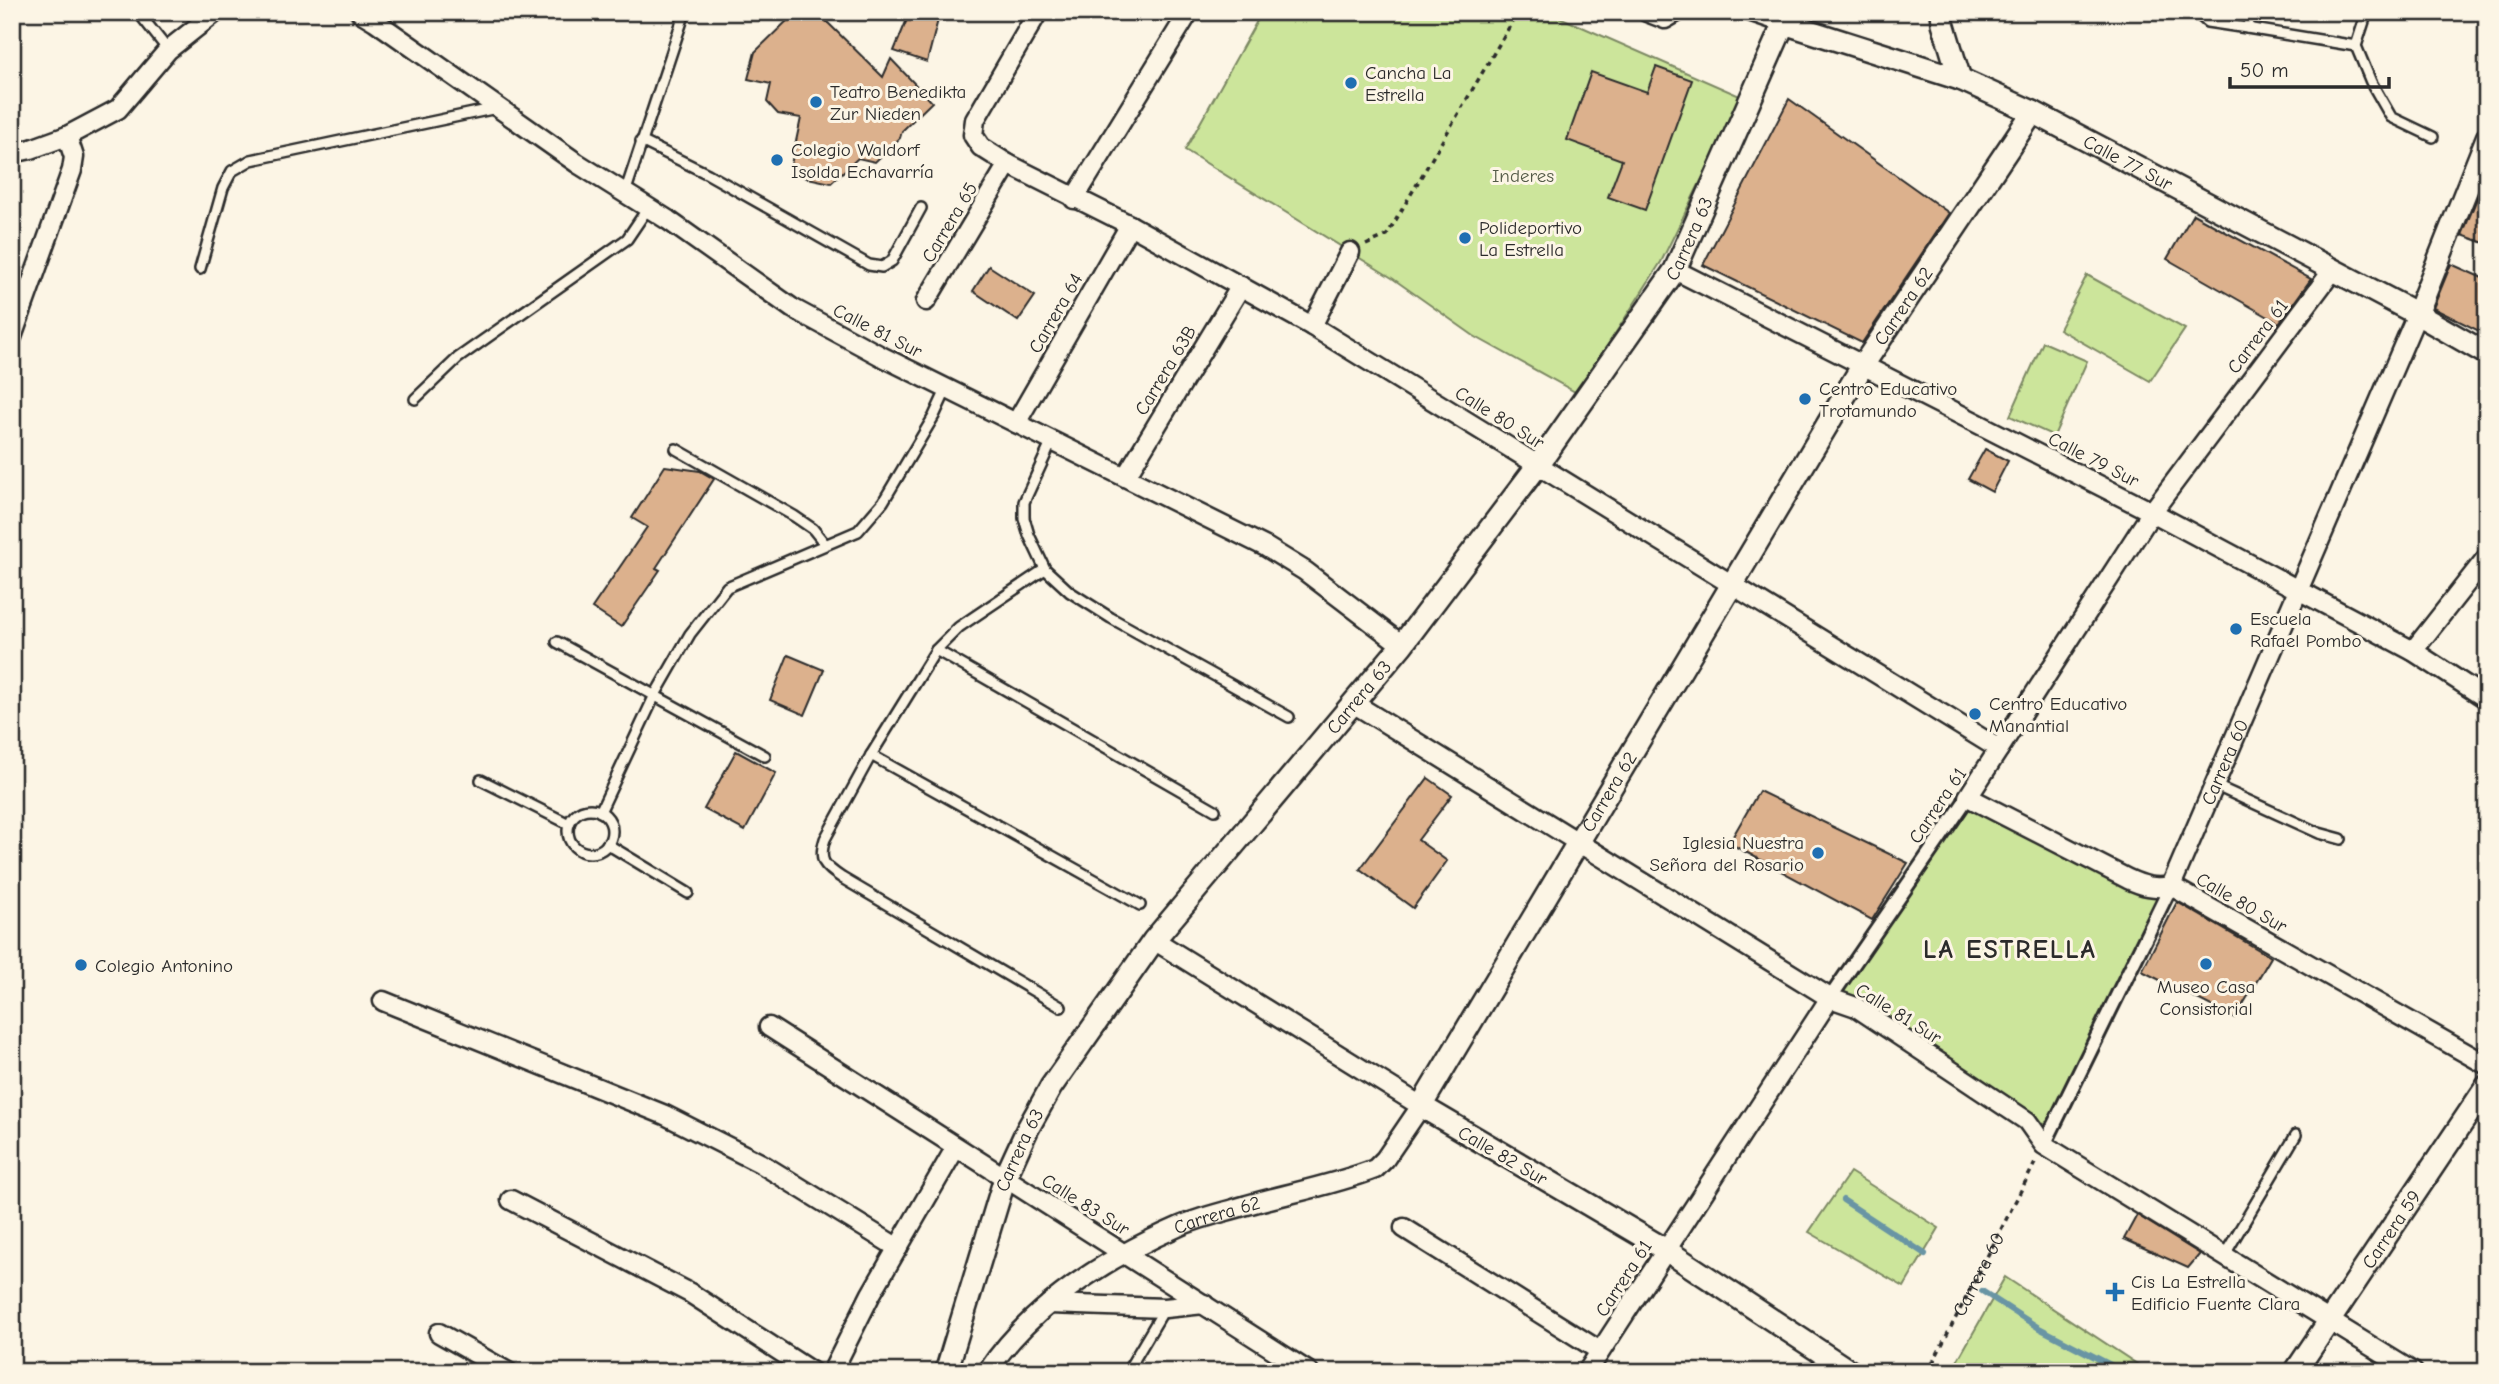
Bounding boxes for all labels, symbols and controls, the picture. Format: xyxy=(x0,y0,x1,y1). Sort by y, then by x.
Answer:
scale bar xyxy=(2230,46,2389,90)
text: 50 m xyxy=(2240,58,2289,82)
place label: Cancha La Estrella xyxy=(1365,62,1451,106)
marker: Cancha La Estrella xyxy=(1343,75,1359,91)
place label: Teatro Benedikta Zur Nieden xyxy=(830,81,966,125)
marker: Teatro Benedikta Zur Nieden xyxy=(808,94,824,110)
street label: Calle 77 Sur xyxy=(2079,130,2177,196)
place label: Colegio Waldorf Isolda Echavarría xyxy=(791,139,934,183)
marker: Colegio Waldorf Isolda Echavarría xyxy=(769,152,785,168)
park label: Inderes xyxy=(1492,165,1554,187)
street label: Carrera 65 xyxy=(917,178,982,267)
street label: Carrera 63 xyxy=(1661,194,1718,285)
place label: Polideportivo La Estrella xyxy=(1479,217,1582,261)
marker: Polideportivo La Estrella xyxy=(1457,230,1473,246)
street label: Carrera 62 xyxy=(1870,263,1938,350)
street label: Carrera 64 xyxy=(1024,270,1088,357)
street label: Carrera 61 xyxy=(2223,295,2293,378)
street label: Calle 81 Sur xyxy=(829,299,926,363)
street label: Carrera 63B xyxy=(1130,322,1201,419)
place label: Centro Educativo Trotamundo xyxy=(1819,378,1957,422)
street label: Calle 80 Sur xyxy=(1451,382,1549,454)
marker: Centro Educativo Trotamundo xyxy=(1797,391,1813,407)
street label: Calle 79 Sur xyxy=(2045,428,2143,492)
place label: Escuela Rafael Pombo xyxy=(2250,608,2362,652)
marker: Escuela Rafael Pombo xyxy=(2228,621,2244,637)
street label: Carrera 63 xyxy=(1322,656,1396,739)
place label: Centro Educativo Manantial xyxy=(1989,693,2127,737)
marker: Centro Educativo Manantial xyxy=(1967,706,1983,722)
street label: Carrera 60 xyxy=(2197,716,2253,809)
street label: Carrera 62 xyxy=(1577,748,1642,836)
street label: Carrera 61 xyxy=(1904,763,1971,848)
place label: Iglesia Nuestra Señora del Rosario xyxy=(1649,832,1804,876)
marker: Iglesia Nuestra Señora del Rosario xyxy=(1810,845,1826,861)
street label: Calle 80 Sur xyxy=(2192,868,2291,938)
district label: LA ESTRELLA xyxy=(1923,935,2097,965)
place label: Colegio Antonino xyxy=(95,955,233,977)
marker: Museo Casa Consistorial xyxy=(2198,956,2214,972)
marker: Colegio Antonino xyxy=(73,957,89,973)
place label: Museo Casa Consistorial xyxy=(2157,976,2255,1020)
street label: Calle 81 Sur xyxy=(1851,979,1946,1049)
street label: Carrera 63 xyxy=(992,1105,1049,1194)
street label: Calle 82 Sur xyxy=(1454,1121,1551,1190)
street label: Calle 83 Sur xyxy=(1038,1169,1134,1241)
street label: Carrera 59 xyxy=(2358,1186,2426,1273)
street label: Carrera 62 xyxy=(1171,1192,1263,1239)
street label: Carrera 60 xyxy=(1948,1229,2010,1320)
street label: Carrera 61 xyxy=(1591,1236,1657,1321)
place label: Cis La Estrella Edificio Fuente Clara xyxy=(2131,1271,2300,1315)
marker: Cis La Estrella Edificio Fuente Clara xyxy=(2105,1282,2125,1302)

